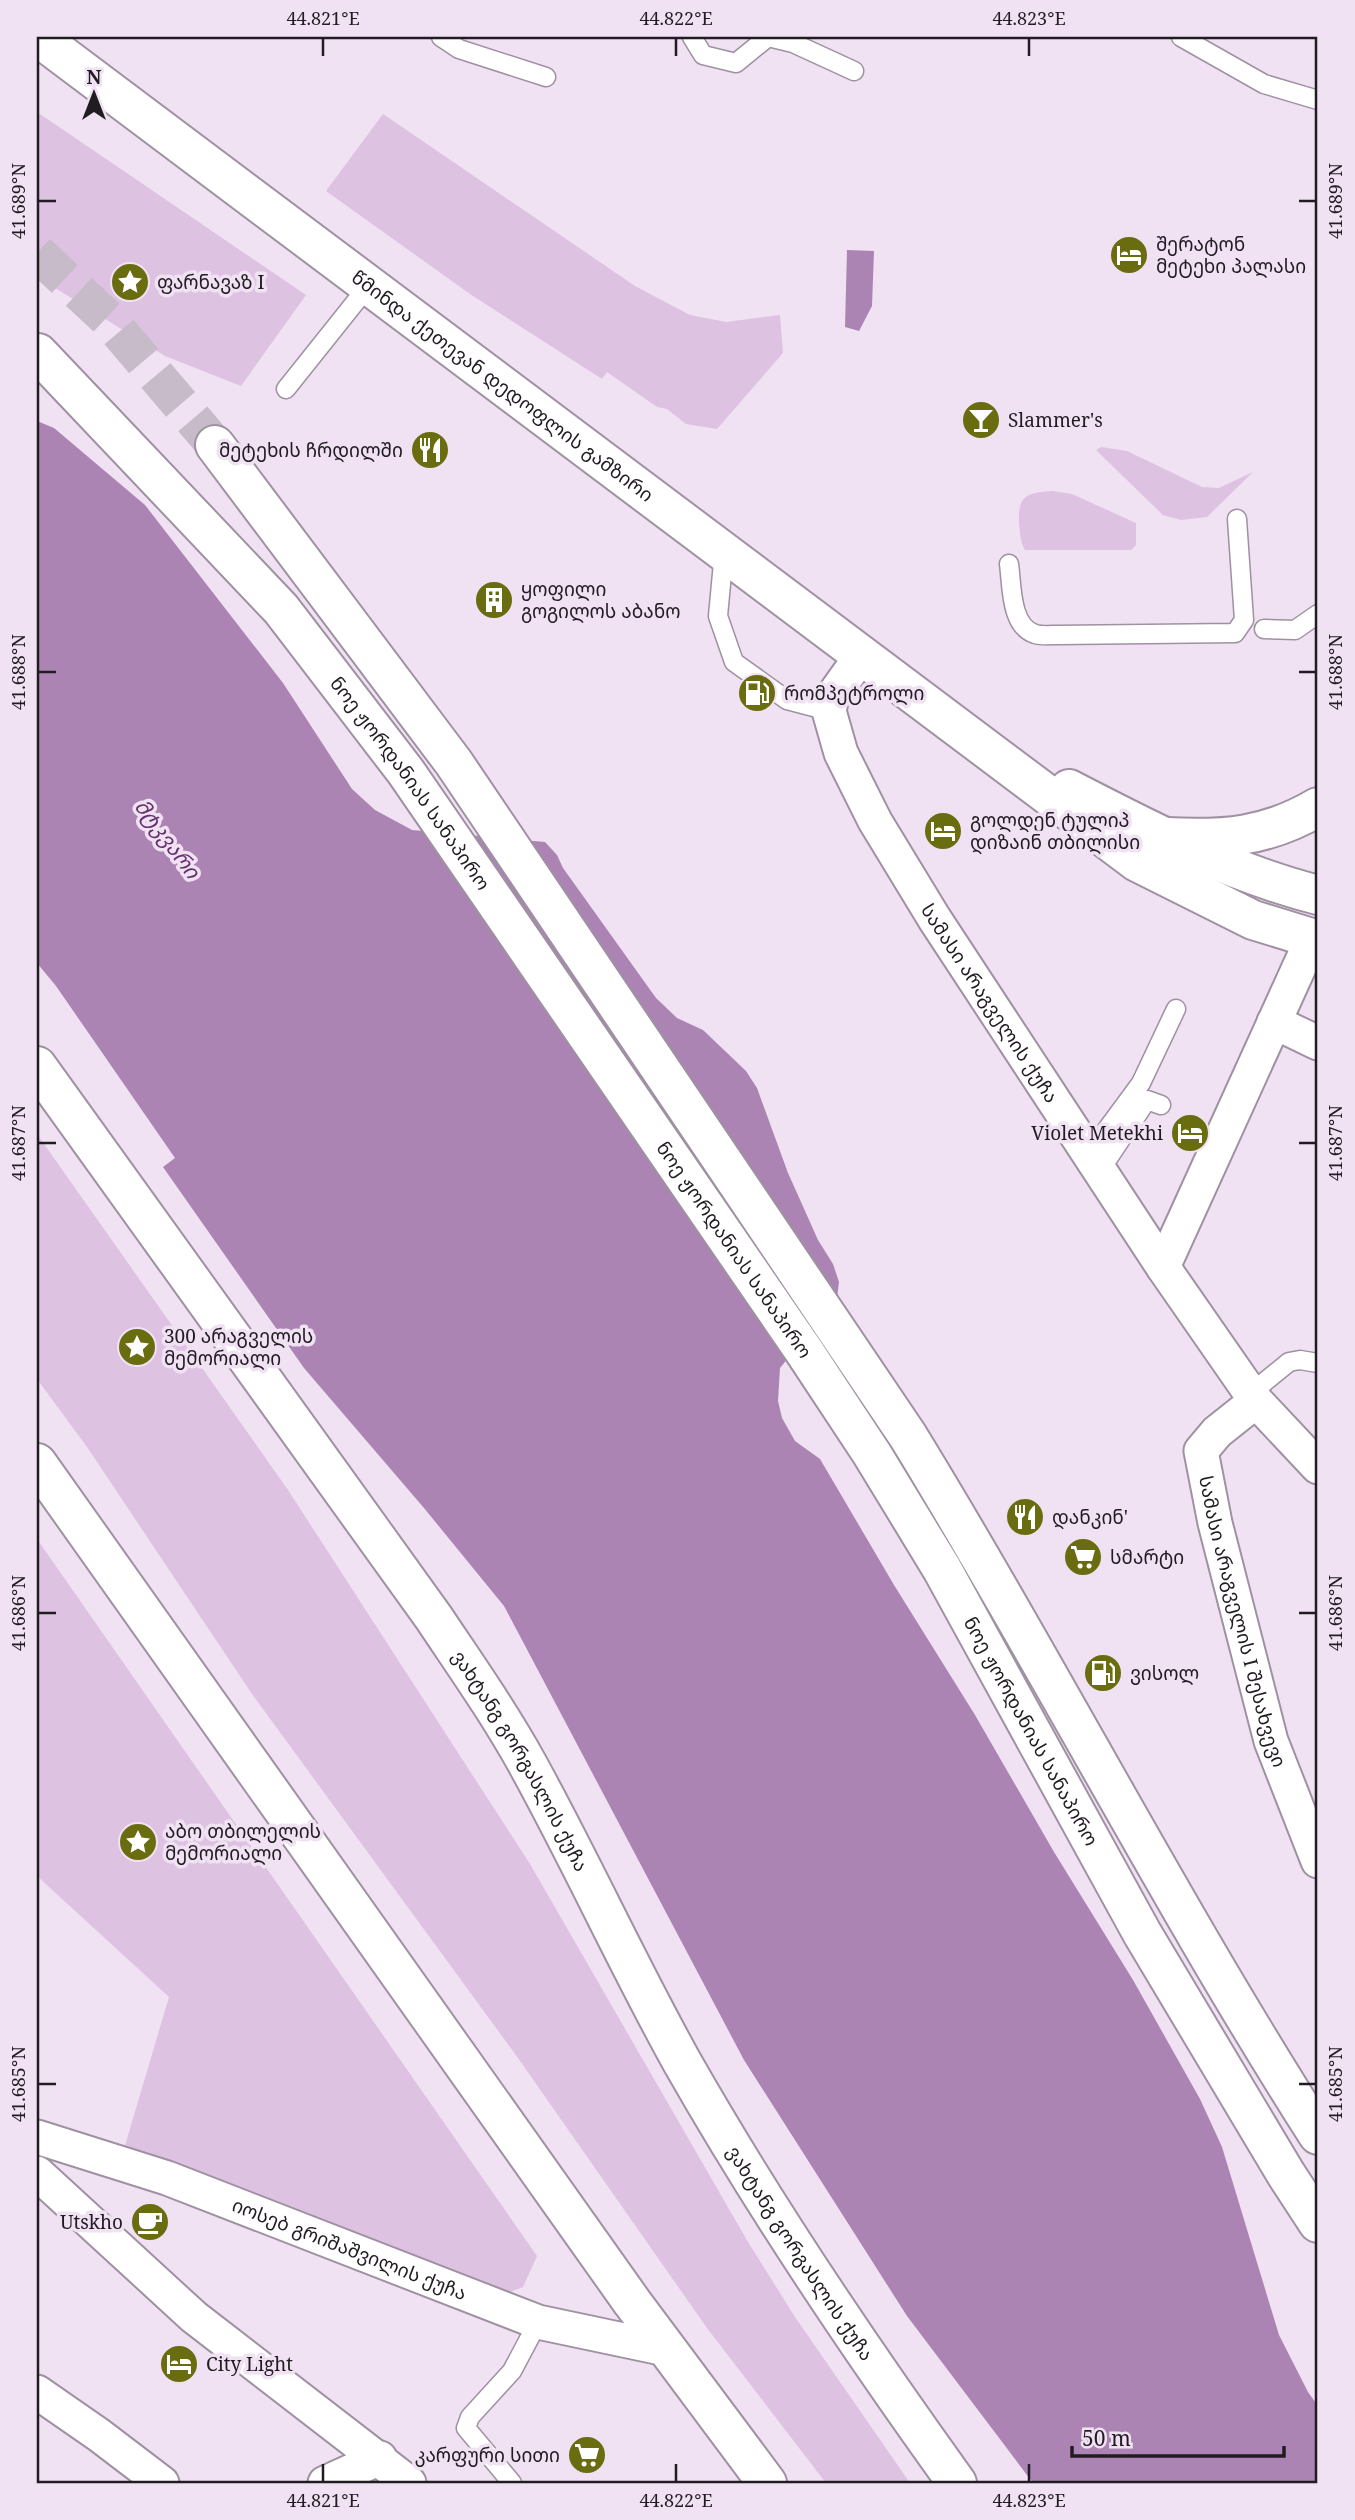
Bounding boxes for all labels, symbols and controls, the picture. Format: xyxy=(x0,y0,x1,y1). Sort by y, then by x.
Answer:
text: 44.821°E xyxy=(286,6,360,30)
text: 44.822°E xyxy=(639,6,713,30)
text: 44.823°E xyxy=(992,6,1066,30)
north arrow xyxy=(60,60,130,130)
text: N xyxy=(87,64,102,90)
text: 41.689°N xyxy=(6,163,30,239)
text: 41.689°N xyxy=(1323,163,1347,239)
place label: შერატონ მეტეხი პალასი xyxy=(1156,231,1306,279)
hotel icon: შერატონ მეტეხი პალასი xyxy=(1108,234,1150,276)
place icon: ფარნავაზ I xyxy=(109,261,151,303)
street label: წმინდა ქეთევან დედოფლის გამზირი xyxy=(346,264,659,508)
place label: ფარნავაზ I xyxy=(157,269,265,295)
bar icon: Slammer's xyxy=(960,399,1002,441)
place label: Slammer's xyxy=(1008,407,1103,433)
restaurant icon: მეტეხის ჩრდილში xyxy=(409,429,451,471)
place label: მეტეხის ჩრდილში xyxy=(219,437,403,463)
place label: ყოფილი გოგილოს აბანო xyxy=(521,576,680,624)
building icon: ყოფილი გოგილოს აბანო xyxy=(473,579,515,621)
text: 41.688°N xyxy=(6,634,30,710)
text: 41.688°N xyxy=(1323,634,1347,710)
street label: ნოე ჟორდანიას სანაპირო xyxy=(324,671,496,895)
fuel station icon: რომპეტროლი xyxy=(736,672,778,714)
place label: რომპეტროლი xyxy=(784,680,924,706)
water label: მტკვარი xyxy=(129,793,207,885)
place label: გოლდენ ტულიპ დიზაინ თბილისი xyxy=(970,807,1140,855)
hotel icon: გოლდენ ტულიპ დიზაინ თბილისი xyxy=(922,810,964,852)
street label: სამასი არაგველის ქუჩა xyxy=(915,899,1065,1108)
text: 41.687°N xyxy=(6,1105,30,1181)
text: 41.687°N xyxy=(1323,1105,1347,1181)
hotel icon: Violet Metekhi xyxy=(1169,1112,1211,1154)
place label: Violet Metekhi xyxy=(1031,1120,1163,1146)
street label: ნოე ჟორდანიას სანაპირო xyxy=(651,1136,818,1363)
place label: 300 არაგველის მემორიალი xyxy=(164,1323,313,1371)
place icon: 300 არაგველის მემორიალი xyxy=(116,1326,158,1368)
street label: სამასი არაგველის I შესახვევი xyxy=(1193,1473,1293,1771)
restaurant icon: დანკინ' xyxy=(1004,1496,1046,1538)
place label: დანკინ' xyxy=(1052,1504,1128,1530)
supermarket icon: სმარტი xyxy=(1062,1536,1104,1578)
place label: სმარტი xyxy=(1110,1544,1184,1570)
text: 41.686°N xyxy=(6,1575,30,1651)
text: 41.686°N xyxy=(1323,1575,1347,1651)
street label: ნოე ჟორდანიას სანაპირო xyxy=(958,1612,1105,1850)
street label: ვახტანგ გორგასლის ქუჩა xyxy=(446,1645,595,1876)
fuel station icon: ვისოლ xyxy=(1082,1652,1124,1694)
place label: ვისოლ xyxy=(1130,1660,1199,1686)
place label: აბო თბილელის მემორიალი xyxy=(165,1818,321,1866)
place icon: აბო თბილელის მემორიალი xyxy=(117,1821,159,1863)
text: 41.685°N xyxy=(6,2046,30,2122)
text: 41.685°N xyxy=(1323,2046,1347,2122)
street label: ვახტანგ გორგასლის ქუჩა xyxy=(721,2141,880,2366)
street label: იოსებ გრიშაშვილის ქუჩა xyxy=(228,2192,470,2306)
cafe icon: Utskho xyxy=(129,2201,171,2243)
place label: Utskho xyxy=(60,2209,123,2235)
hotel icon: City Light xyxy=(158,2343,200,2385)
place label: City Light xyxy=(206,2351,293,2377)
scale bar xyxy=(1072,2415,1283,2459)
text: 50 m xyxy=(1082,2424,1131,2452)
supermarket icon: კარფური სითი xyxy=(566,2434,608,2476)
place label: კარფური სითი xyxy=(415,2442,560,2468)
text: 44.821°E xyxy=(286,2488,360,2512)
text: 44.822°E xyxy=(639,2488,713,2512)
text: 44.823°E xyxy=(992,2488,1066,2512)

